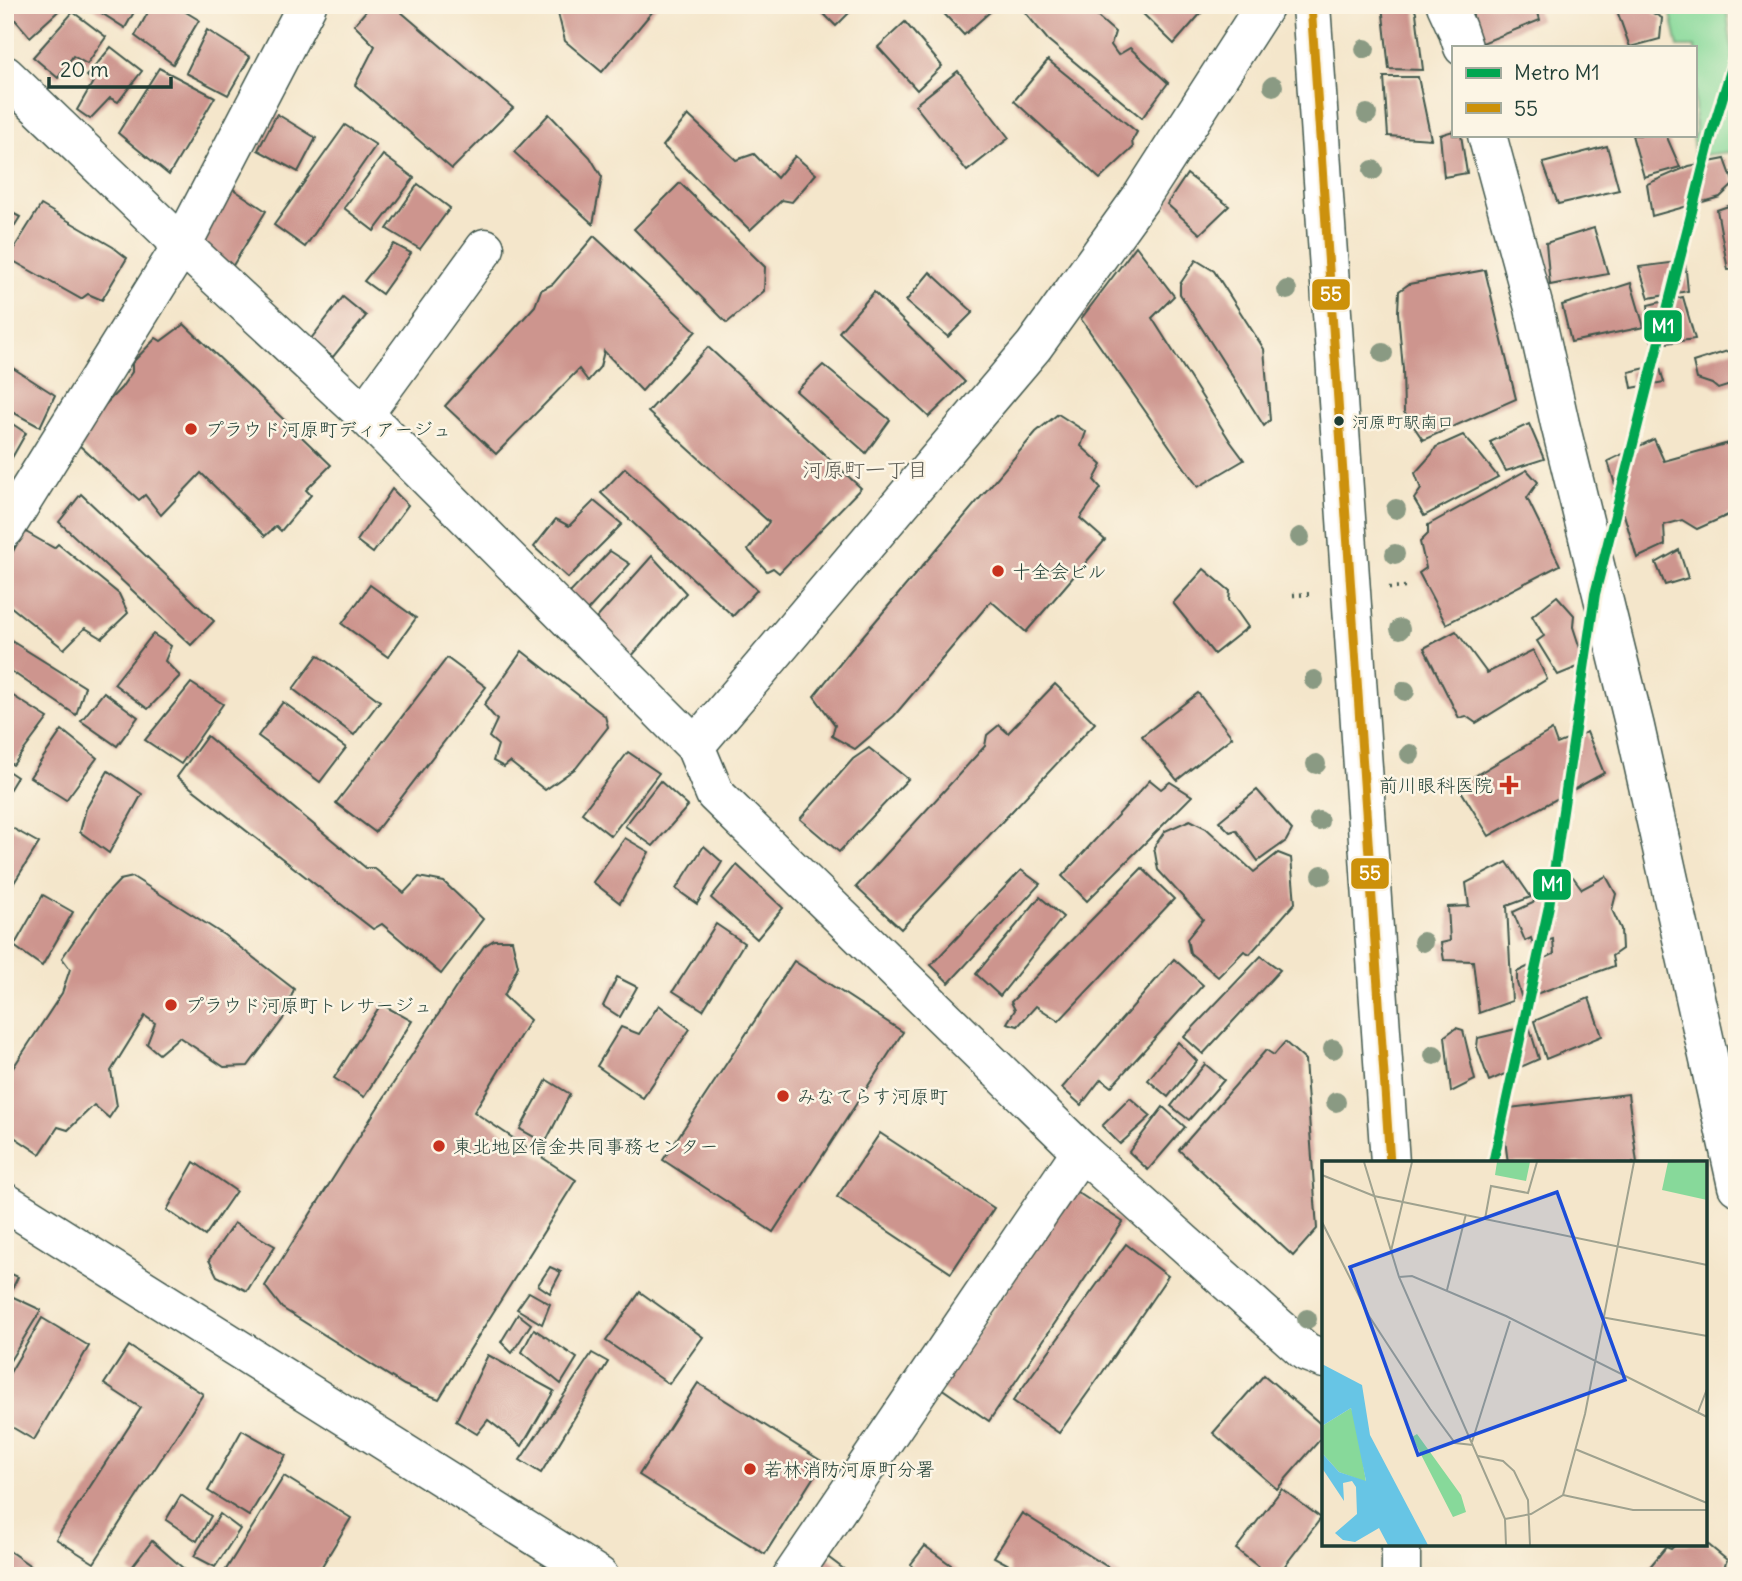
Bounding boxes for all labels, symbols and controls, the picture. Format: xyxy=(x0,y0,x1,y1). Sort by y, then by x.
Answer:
scale bar xyxy=(49,46,172,90)
legend xyxy=(1452,46,1696,136)
text: 20 m xyxy=(60,56,109,83)
text: Metro M1 xyxy=(1514,59,1600,86)
text: 55 xyxy=(1514,95,1538,122)
line badge: 55 xyxy=(1311,278,1351,311)
text: 55 xyxy=(1320,282,1342,306)
line badge: M1 xyxy=(1643,309,1683,343)
text: M1 xyxy=(1652,314,1674,338)
place label: 河原町駅南口 xyxy=(1352,411,1454,433)
marker: 河原町駅南口 xyxy=(1332,414,1346,428)
place label: プラウド河原町ディアージュ xyxy=(205,417,452,441)
marker: プラウド河原町ディアージュ xyxy=(183,421,199,437)
district label: 河原町一丁目 xyxy=(802,456,928,483)
place label: 十全会ビル xyxy=(1012,559,1107,583)
marker: 十全会ビル xyxy=(990,563,1006,579)
place label: 前川眼科医院 xyxy=(1379,773,1493,797)
marker: 前川眼科医院 xyxy=(1499,775,1519,795)
line badge: 55 xyxy=(1350,857,1390,890)
text: 55 xyxy=(1359,861,1381,885)
line badge: M1 xyxy=(1532,868,1572,901)
text: M1 xyxy=(1541,872,1563,896)
place label: プラウド河原町トレサージュ xyxy=(185,993,432,1017)
marker: プラウド河原町トレサージュ xyxy=(163,997,179,1013)
place label: みなてらす河原町 xyxy=(797,1084,948,1108)
marker: みなてらす河原町 xyxy=(775,1088,791,1104)
place label: 東北地区信金共同事務センター xyxy=(453,1134,718,1158)
marker: 東北地区信金共同事務センター xyxy=(431,1138,447,1154)
inset map xyxy=(1322,1161,1707,1546)
place label: 若林消防河原町分署 xyxy=(764,1457,935,1481)
marker: 若林消防河原町分署 xyxy=(742,1461,758,1477)

